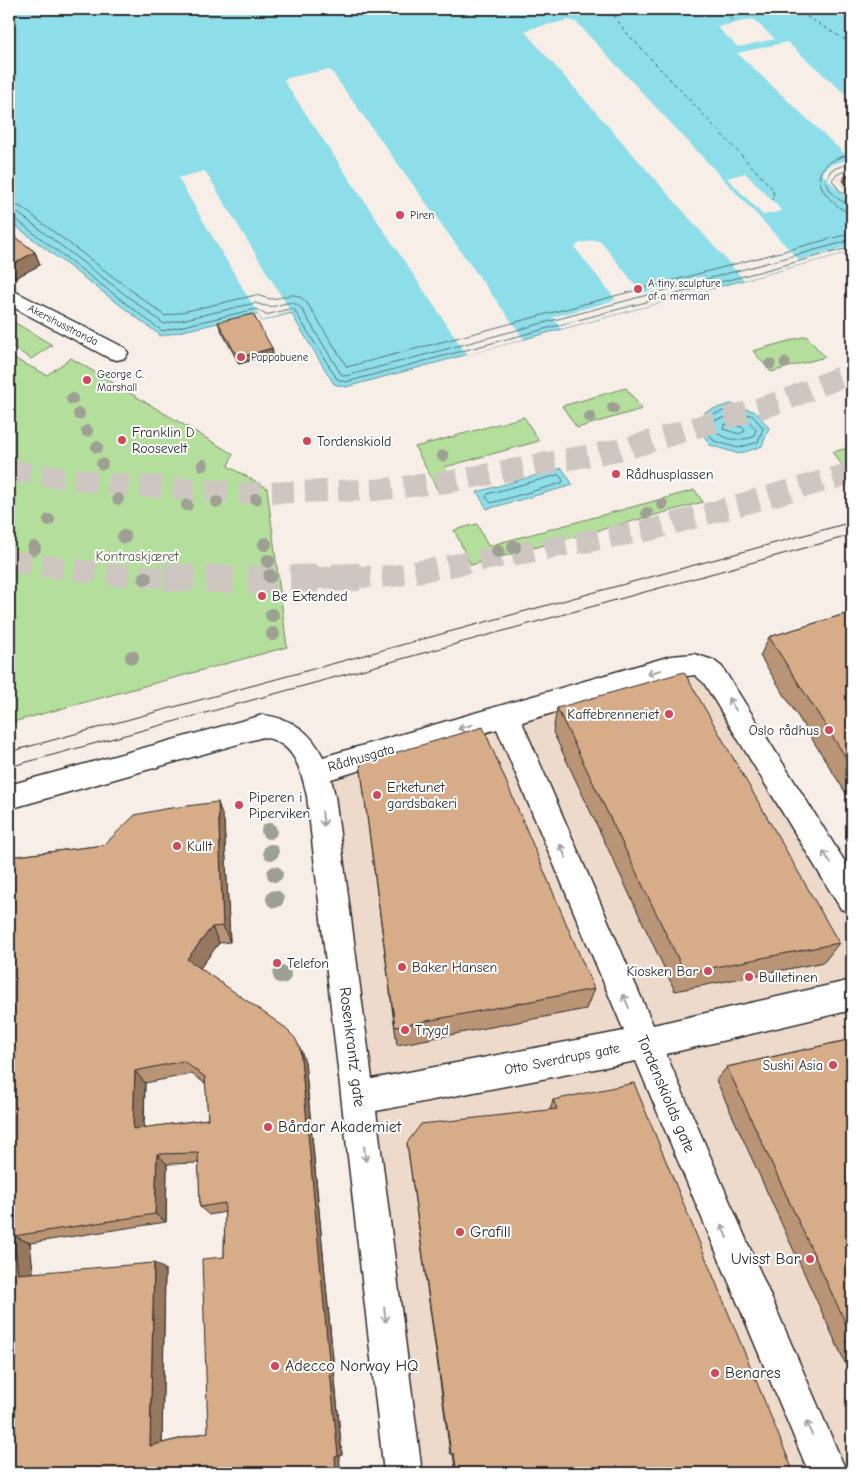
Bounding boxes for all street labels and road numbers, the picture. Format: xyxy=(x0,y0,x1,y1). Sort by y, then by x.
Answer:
street label: Akershusstranda xyxy=(26,302,100,348)
street label: Rådhusgata xyxy=(326,740,396,776)
street label: Rosenkrantz’ gate xyxy=(336,986,368,1108)
street label: Tordenskiolds gate xyxy=(633,1033,699,1155)
street label: Otto Sverdrups gate xyxy=(503,1039,621,1079)

